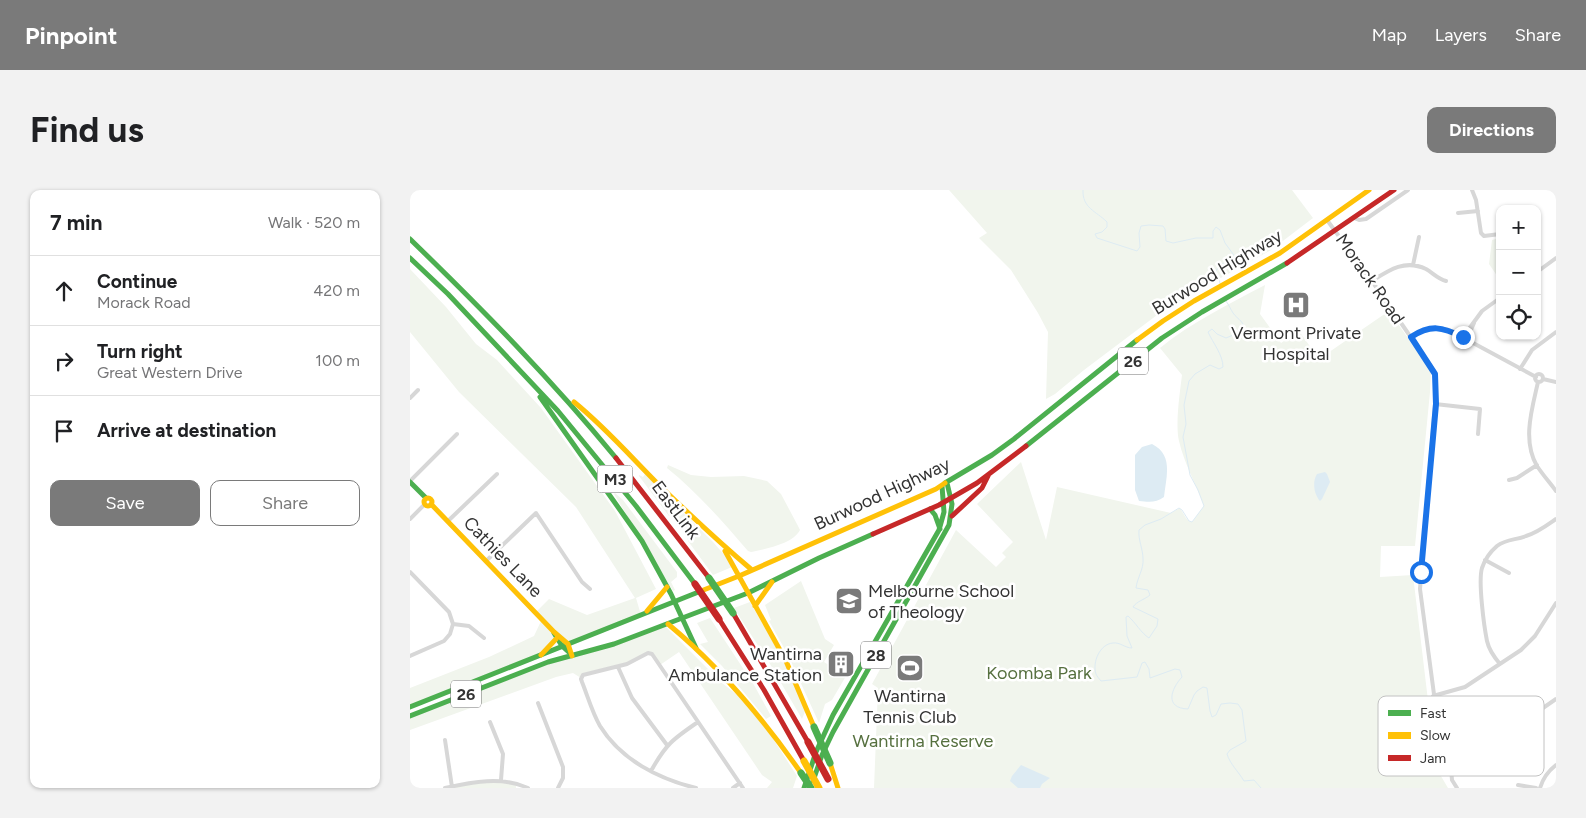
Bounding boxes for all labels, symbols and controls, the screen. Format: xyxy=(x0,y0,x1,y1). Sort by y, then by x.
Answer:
text: Pinpoint xyxy=(25,21,117,50)
text: Map xyxy=(1372,24,1407,46)
text: Layers xyxy=(1435,24,1487,46)
text: Share xyxy=(1515,24,1561,46)
button: Directions xyxy=(1427,107,1556,153)
text: Find us xyxy=(30,109,144,151)
map controls xyxy=(1496,205,1541,340)
button: + xyxy=(1496,205,1541,250)
text: 7 min xyxy=(50,210,102,235)
text: Walk · 520 m xyxy=(268,213,360,232)
street label: Burwood Highway xyxy=(1148,224,1286,319)
street label: Morack Road xyxy=(1331,230,1409,328)
button: − xyxy=(1496,250,1541,295)
text: Continue xyxy=(97,270,177,293)
icon: ahead xyxy=(50,277,78,305)
text: 420 m xyxy=(313,281,360,300)
hospital icon: Vermont Private Hospital xyxy=(1281,290,1311,320)
text: Morack Road xyxy=(97,293,191,312)
button: locate xyxy=(1496,295,1541,340)
place label: Vermont Private Hospital xyxy=(1231,322,1361,365)
route end xyxy=(1452,326,1475,349)
text: Turn right xyxy=(97,340,183,363)
icon: right xyxy=(50,347,78,375)
road number: 26 xyxy=(1118,348,1148,375)
text: 100 m xyxy=(315,351,360,370)
text: Great Western Drive xyxy=(97,363,242,382)
icon: arrive xyxy=(50,417,78,445)
text: Arrive at destination xyxy=(97,419,276,442)
street label: Burwood Highway xyxy=(811,453,954,535)
road number: M3 xyxy=(598,466,632,492)
street label: EastLink xyxy=(647,476,705,544)
button: Save xyxy=(50,480,200,526)
button: Share xyxy=(210,480,360,526)
street label: Cathies Lane xyxy=(459,512,547,602)
route start xyxy=(1410,561,1433,584)
place label: Melbourne School of Theology xyxy=(868,580,1014,623)
school or university icon: Melbourne School of Theology xyxy=(834,586,864,616)
road number: 28 xyxy=(861,642,891,668)
place label: Wantirna Ambulance Station xyxy=(668,643,822,686)
building icon: Wantirna Ambulance Station xyxy=(826,649,856,679)
sports icon: Wantirna Tennis Club xyxy=(895,653,925,683)
park label: Koomba Park xyxy=(986,662,1092,684)
road number: 26 xyxy=(451,680,481,708)
place label: Wantirna Tennis Club xyxy=(863,685,957,728)
legend xyxy=(1378,696,1544,776)
text: Fast xyxy=(1420,705,1446,722)
text: Slow xyxy=(1420,727,1451,744)
park label: Wantirna Reserve xyxy=(853,730,994,752)
text: Jam xyxy=(1420,750,1446,767)

